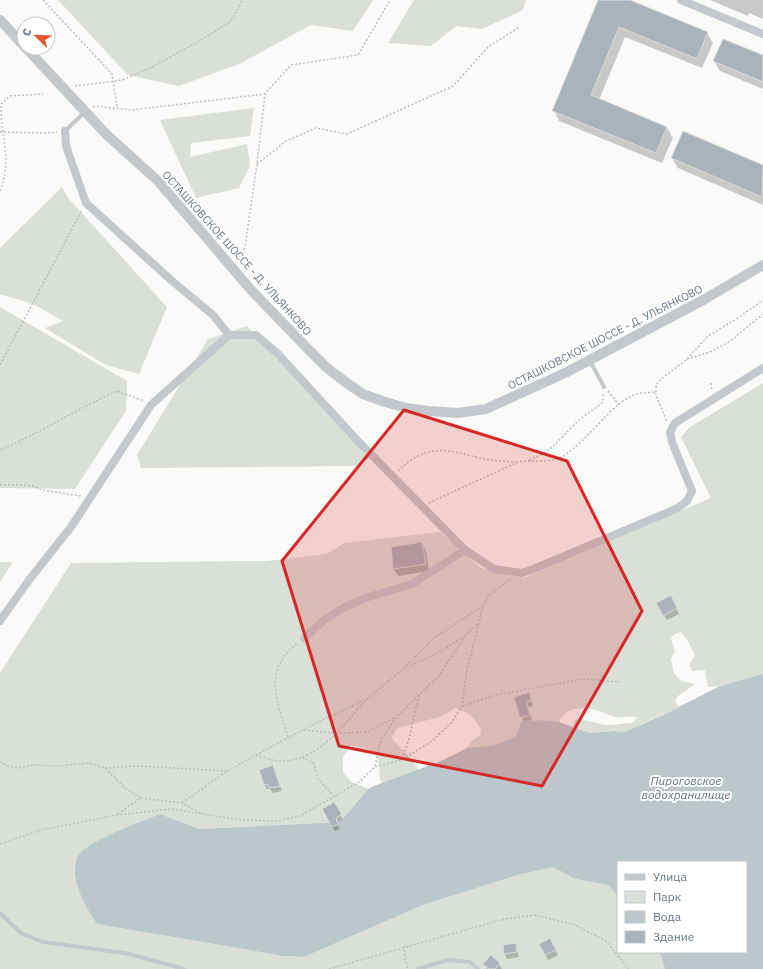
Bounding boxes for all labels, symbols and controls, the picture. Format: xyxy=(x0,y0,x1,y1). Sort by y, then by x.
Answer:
north arrow xyxy=(16,16,56,56)
text: С xyxy=(19,26,35,38)
street label: ОСТАШКОВСКОЕ ШОССЕ - Д. УЛЬЯНКОВО xyxy=(159,168,315,338)
street label: ОСТАШКОВСКОЕ ШОССЕ - Д. УЛЬЯНКОВО xyxy=(505,281,705,392)
water label: Пироговское водохранилище xyxy=(642,773,730,802)
legend xyxy=(617,861,747,953)
text: Улица xyxy=(653,869,687,884)
text: Парк xyxy=(653,889,682,904)
text: Вода xyxy=(653,909,682,924)
text: Здание xyxy=(653,929,695,944)

